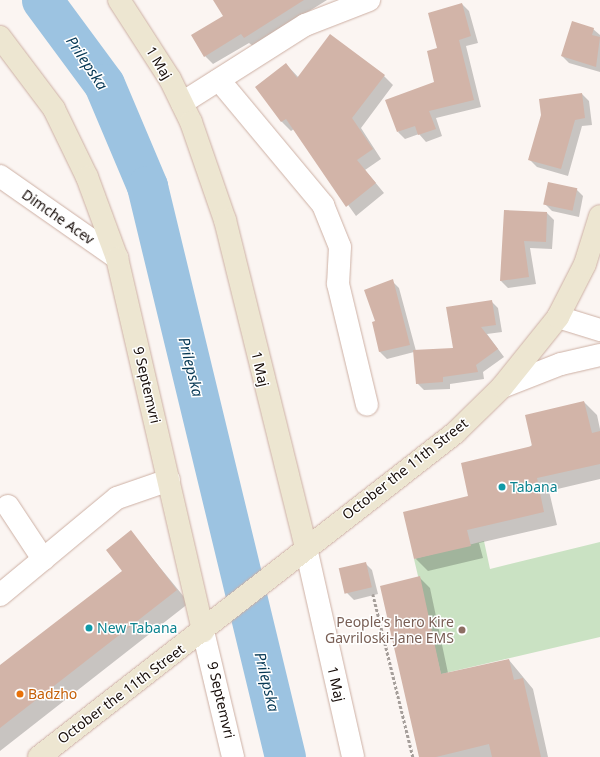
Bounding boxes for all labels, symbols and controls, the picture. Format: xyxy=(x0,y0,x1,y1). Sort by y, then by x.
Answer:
water label: Prilepska xyxy=(63,33,111,93)
street label: 1 Maj xyxy=(143,43,175,83)
street label: Dimche Acev xyxy=(19,186,97,248)
water label: Prilepska xyxy=(175,335,207,399)
street label: 9 Septemvri xyxy=(130,345,164,425)
street label: 1 Maj xyxy=(248,350,272,388)
street label: October the 11th Street xyxy=(339,415,471,523)
place label: Tabana xyxy=(510,479,557,495)
marker: Tabana xyxy=(497,482,507,492)
place label: People's hero Kire Gavriloski-Jane EMS xyxy=(325,614,454,646)
place label: New Tabana xyxy=(97,620,177,636)
marker: New Tabana xyxy=(84,623,94,633)
marker: People's hero Kire Gavriloski-Jane EMS xyxy=(457,625,467,635)
street label: October the 11th Street xyxy=(54,641,188,747)
water label: Prilepska xyxy=(251,650,283,714)
street label: 9 Septemvri xyxy=(204,660,238,740)
street label: 1 Maj xyxy=(324,665,348,703)
place label: Badzho xyxy=(28,686,77,702)
marker: Badzho xyxy=(15,689,25,699)

